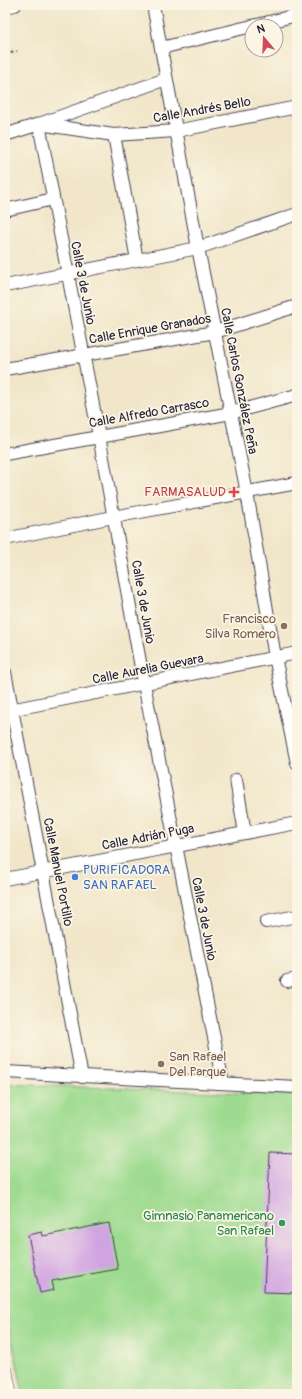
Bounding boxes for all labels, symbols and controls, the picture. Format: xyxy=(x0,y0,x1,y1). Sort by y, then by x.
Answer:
north arrow xyxy=(244,18,284,58)
text: N xyxy=(255,21,267,36)
street label: Calle Andrés Bello xyxy=(152,94,252,126)
street label: Calle 3 de Junio xyxy=(67,240,99,326)
street label: Calle Carlos González Peña xyxy=(217,306,261,456)
street label: Calle Enrique Granados xyxy=(88,310,212,348)
street label: Calle Alfredo Carrasco xyxy=(88,395,210,431)
place label: FARMASALUD xyxy=(144,484,226,500)
marker: FARMASALUD xyxy=(229,487,239,497)
street label: Calle 3 de Junio xyxy=(128,559,158,645)
place label: Francisco Silva Romero xyxy=(205,611,276,642)
marker: Francisco Silva Romero xyxy=(279,621,289,631)
street label: Calle Aurelia Guevara xyxy=(91,650,205,688)
street label: Calle Manuel Portillo xyxy=(40,816,76,928)
street label: Calle Adrián Puga xyxy=(100,820,196,854)
place label: PURIFICADORA SAN RAFAEL xyxy=(83,862,171,893)
marker: PURIFICADORA SAN RAFAEL xyxy=(70,872,80,882)
street label: Calle 3 de Junio xyxy=(188,876,220,962)
place label: San Rafael Del Parque xyxy=(169,1049,226,1080)
marker: San Rafael Del Parque xyxy=(156,1059,166,1069)
place label: Gimnasio Panamericano San Rafael xyxy=(143,1208,274,1239)
marker: Gimnasio Panamericano San Rafael xyxy=(277,1218,287,1228)

